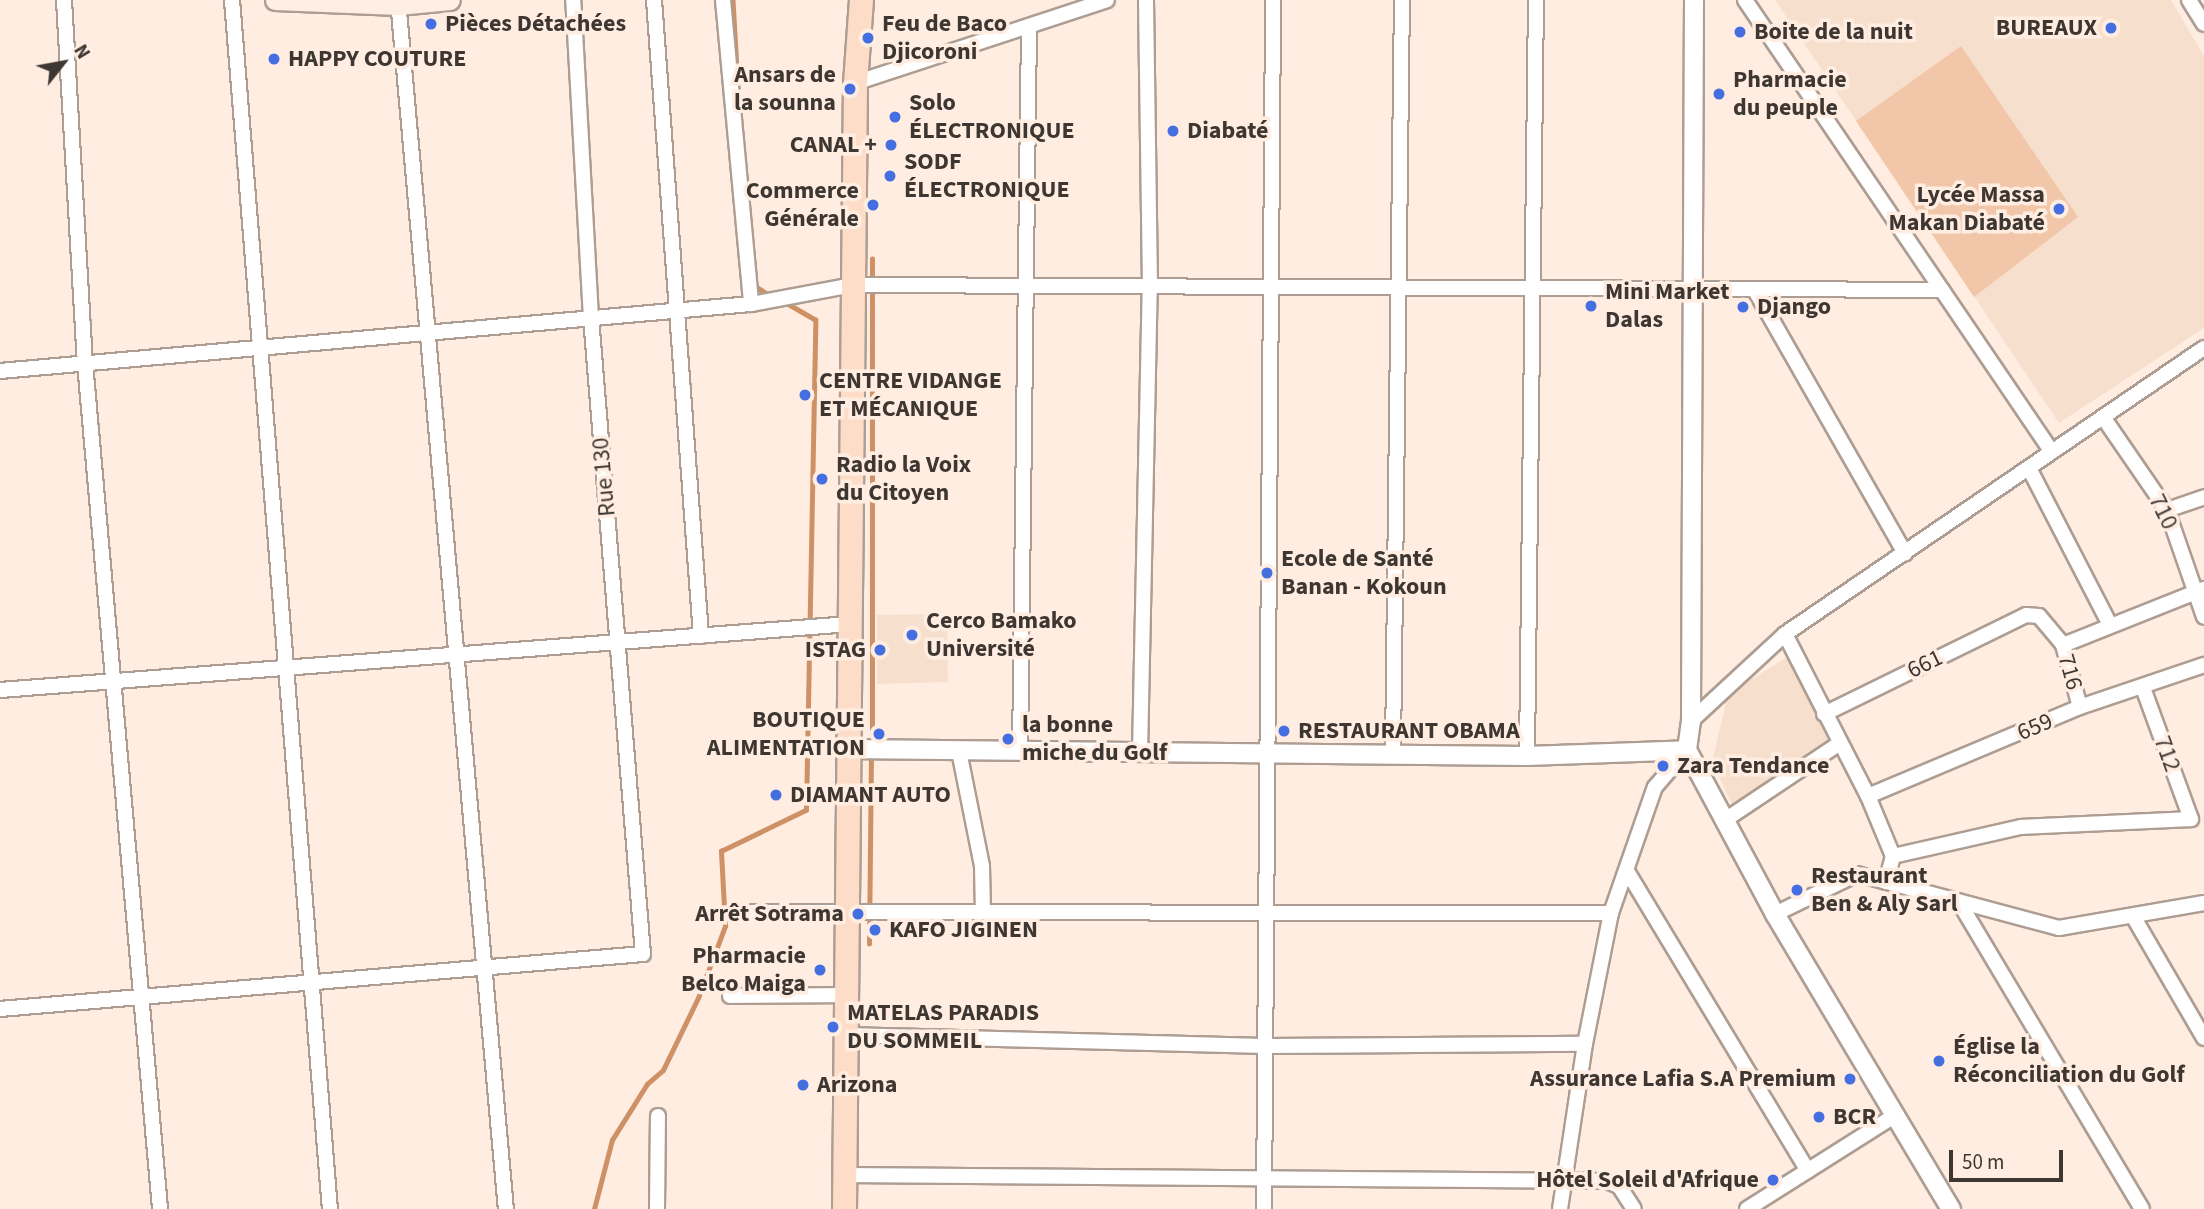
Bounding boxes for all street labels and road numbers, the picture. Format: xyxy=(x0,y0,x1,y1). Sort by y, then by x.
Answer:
street label: Rue 130 xyxy=(586,436,622,518)
street label: 710 xyxy=(2142,490,2184,534)
street label: 661 xyxy=(1903,643,1947,685)
street label: 716 xyxy=(2051,651,2089,693)
street label: 659 xyxy=(2013,707,2057,747)
street label: 712 xyxy=(2147,732,2187,776)

